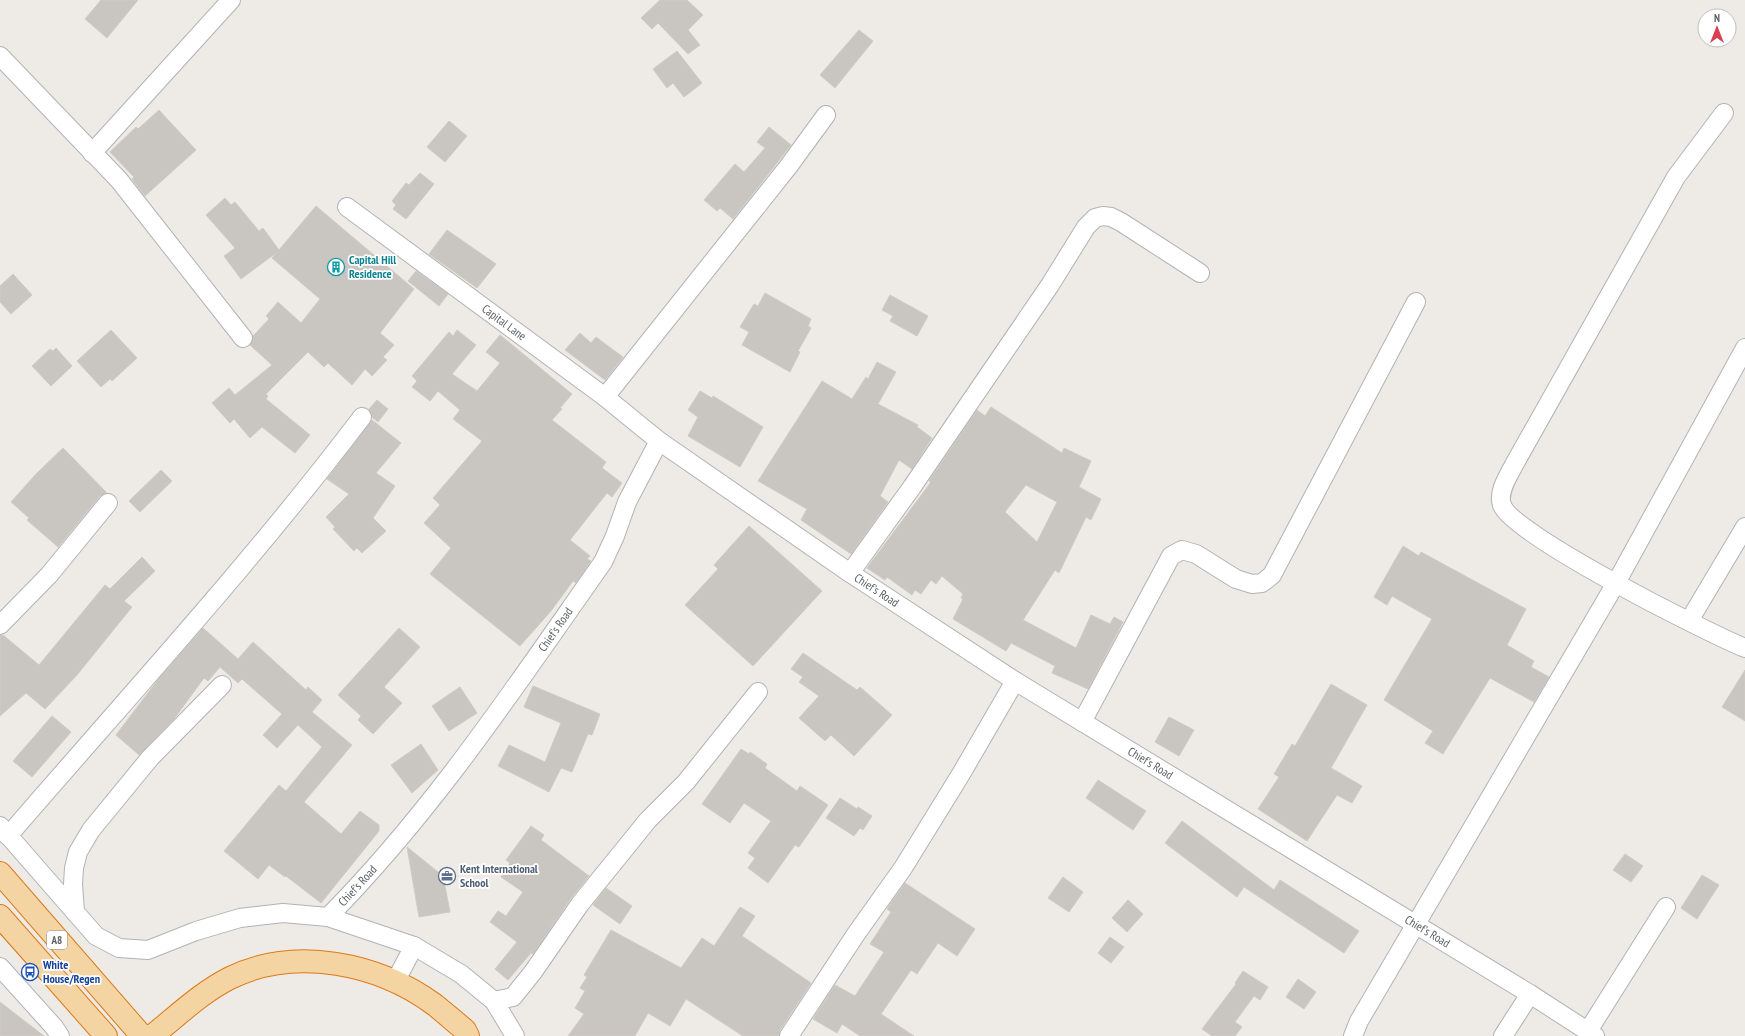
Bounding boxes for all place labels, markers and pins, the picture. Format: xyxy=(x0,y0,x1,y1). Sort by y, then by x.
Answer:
place label: Capital Hill Residence xyxy=(349,252,396,281)
building icon: Capital Hill Residence xyxy=(326,257,346,277)
place label: Kent International School xyxy=(460,861,538,890)
office icon: Kent International School xyxy=(437,866,457,886)
place label: White House/Regen xyxy=(42,957,100,986)
bus stop icon: White House/Regen xyxy=(20,962,40,982)

